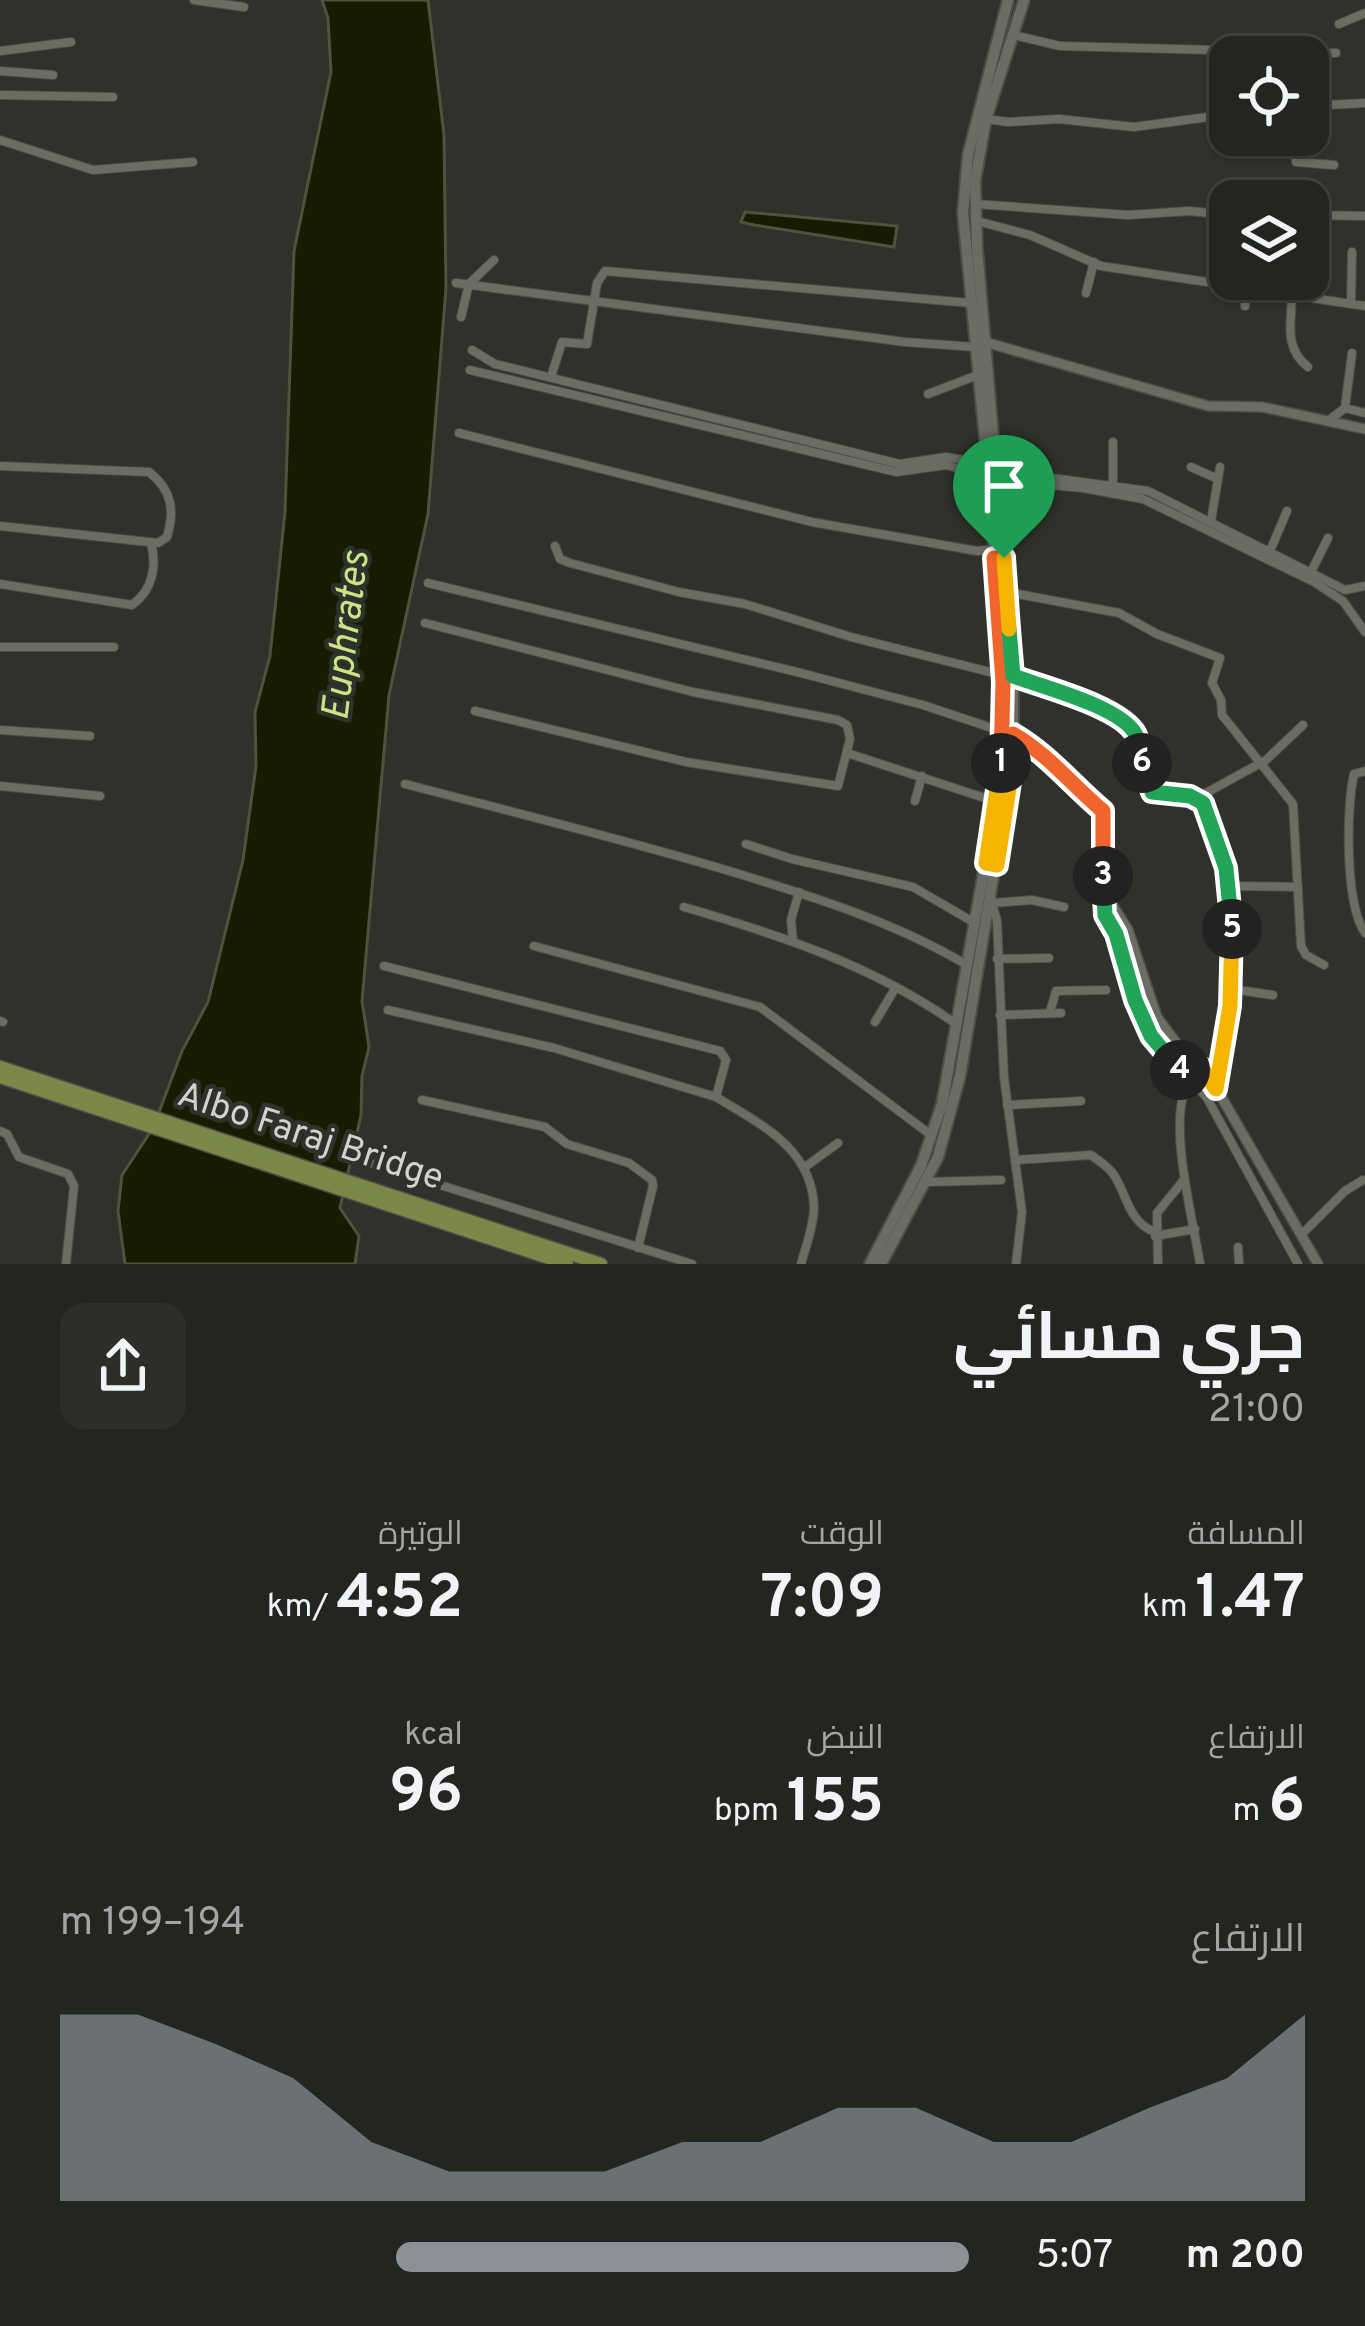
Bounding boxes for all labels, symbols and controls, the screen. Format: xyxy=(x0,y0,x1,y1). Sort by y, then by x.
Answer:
map controls xyxy=(1209,36,1329,300)
button: locate xyxy=(1209,36,1329,156)
button: layers xyxy=(1209,180,1329,300)
pin xyxy=(953,435,1055,558)
icon: arrive xyxy=(971,453,1037,519)
water label: Euphrates xyxy=(313,547,383,724)
pin: 1 xyxy=(971,733,1031,793)
pin: 6 xyxy=(1112,733,1172,793)
text: 1 xyxy=(994,742,1008,784)
text: 6 xyxy=(1132,742,1152,784)
pin: 3 xyxy=(1073,846,1133,906)
text: 3 xyxy=(1093,855,1113,897)
pin: 5 xyxy=(1202,899,1262,959)
text: 5 xyxy=(1222,908,1242,950)
pin: 4 xyxy=(1150,1040,1210,1100)
text: 4 xyxy=(1169,1049,1191,1091)
street label: Albo Faraj Bridge xyxy=(171,1073,449,1203)
text: جري مسائي xyxy=(953,1300,1305,1383)
button: share xyxy=(60,1303,186,1429)
text: 21:00 xyxy=(1208,1387,1305,1436)
text: الوتيرة xyxy=(378,1515,463,1557)
text: الوقت xyxy=(800,1515,884,1557)
text: المسافة xyxy=(1188,1515,1305,1557)
text: 4:52 xyxy=(336,1563,463,1639)
text: 7:09 xyxy=(761,1563,884,1639)
text: 1.47 xyxy=(1195,1563,1305,1639)
text: /km xyxy=(267,1587,336,1629)
text: km xyxy=(1142,1587,1195,1629)
text: kcal xyxy=(404,1715,463,1757)
text: النبض xyxy=(806,1719,884,1761)
text: الارتفاع xyxy=(1208,1719,1305,1761)
text: 96 xyxy=(389,1757,463,1833)
text: 155 xyxy=(787,1767,884,1843)
text: 6 xyxy=(1268,1767,1305,1843)
text: bpm xyxy=(714,1791,787,1833)
text: m xyxy=(1232,1791,1268,1833)
text: 194–199 m xyxy=(60,1900,245,1949)
text: الارتفاع xyxy=(1191,1917,1305,1966)
text: 5:07 xyxy=(1036,2233,1113,2282)
text: 200 m xyxy=(1186,2233,1305,2282)

